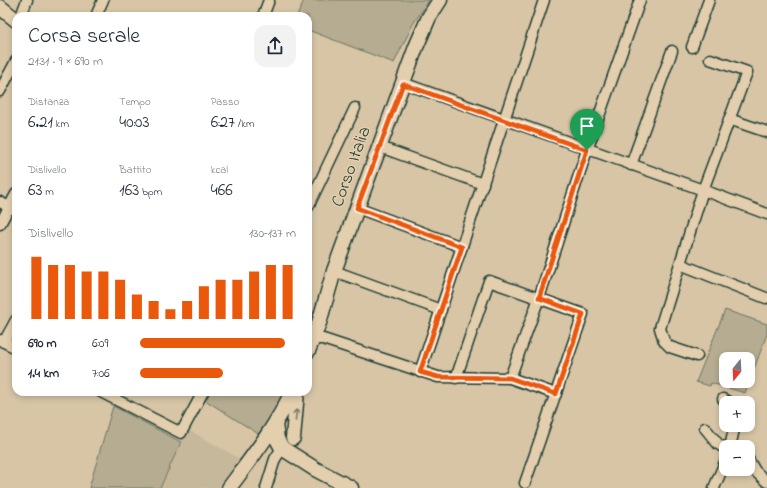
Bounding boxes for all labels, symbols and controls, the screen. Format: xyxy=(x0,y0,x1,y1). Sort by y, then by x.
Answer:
text: Corsa serale xyxy=(28,21,140,53)
button: share xyxy=(254,25,296,67)
text: 21:31 · 9 × 690 m xyxy=(28,52,103,71)
text: Distanza xyxy=(28,94,69,110)
text: Tempo xyxy=(119,94,151,110)
text: Passo xyxy=(211,94,239,110)
pin xyxy=(570,109,604,150)
text: 6.21 xyxy=(28,110,53,135)
text: 40:03 xyxy=(119,110,150,135)
text: 6:27 xyxy=(211,110,235,135)
icon: arrive xyxy=(576,115,598,137)
text: km xyxy=(53,116,69,132)
text: /km xyxy=(235,116,255,132)
street label: Corso Italia xyxy=(325,123,379,211)
text: Dislivello xyxy=(28,162,66,178)
text: Battito xyxy=(119,162,151,178)
text: kcal xyxy=(211,162,228,178)
text: 63 xyxy=(28,178,43,203)
text: 163 xyxy=(119,178,139,203)
text: 466 xyxy=(211,178,233,203)
text: m xyxy=(43,184,54,200)
text: bpm xyxy=(139,184,162,200)
text: Dislivello xyxy=(28,224,73,243)
text: 130–137 m xyxy=(249,224,296,243)
text: 690 m xyxy=(28,334,57,353)
text: 6:09 xyxy=(92,334,108,353)
north arrow xyxy=(719,352,755,388)
map controls xyxy=(719,352,755,476)
text: 1.4 km xyxy=(28,364,59,383)
text: 7:06 xyxy=(92,364,110,383)
button: + xyxy=(719,396,755,432)
one-way arrow xyxy=(292,409,299,422)
button: − xyxy=(719,440,755,476)

